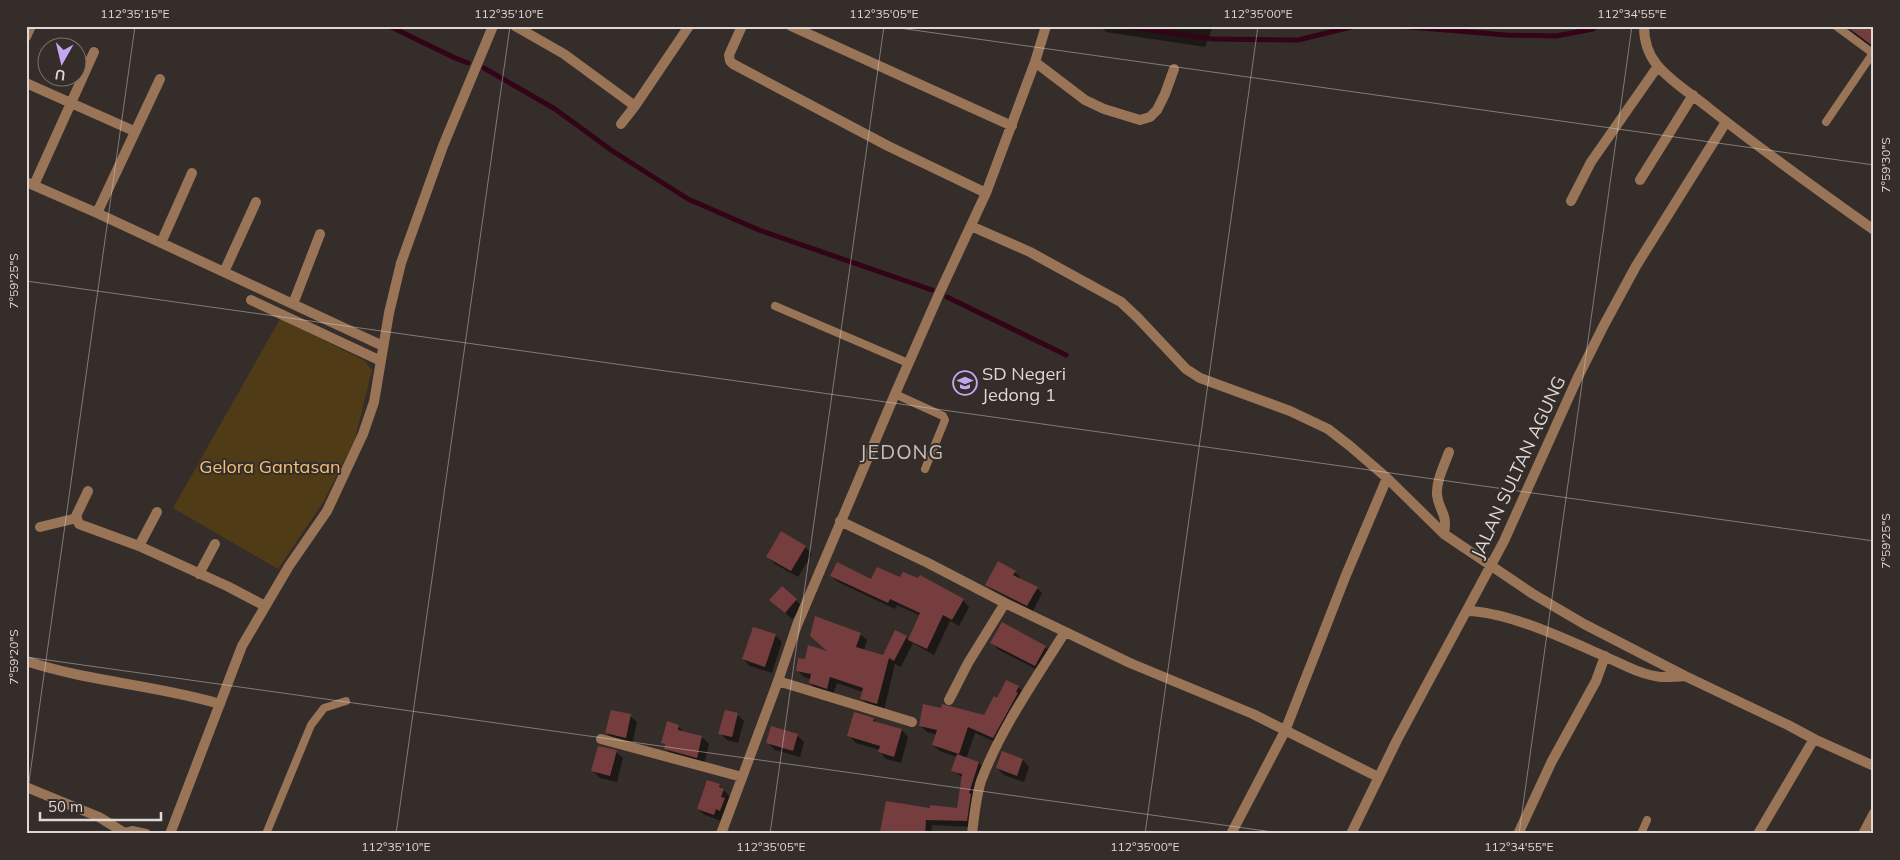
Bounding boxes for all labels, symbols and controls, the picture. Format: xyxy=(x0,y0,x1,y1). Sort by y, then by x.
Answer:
text: 112°35'15"E xyxy=(100,6,170,21)
text: 112°35'10"E xyxy=(474,6,544,21)
text: 112°35'05"E xyxy=(849,6,919,21)
text: 112°35'00"E xyxy=(1223,6,1293,21)
text: 112°34'55"E xyxy=(1597,6,1667,21)
north arrow xyxy=(38,38,88,88)
text: U xyxy=(54,65,67,85)
text: 7°59'30"S xyxy=(1878,137,1893,193)
text: 7°59'25"S xyxy=(6,253,21,309)
place label: SD Negeri Jedong 1 xyxy=(982,362,1066,406)
school or university icon: SD Negeri Jedong 1 xyxy=(952,370,978,396)
street label: JALAN SULTAN AGUNG xyxy=(1466,372,1570,562)
district label: JEDONG xyxy=(860,439,944,464)
park label: Gelora Gantasan xyxy=(199,455,341,478)
text: 7°59'25"S xyxy=(1878,513,1893,569)
text: 7°59'20"S xyxy=(6,629,21,685)
scale bar xyxy=(40,790,161,822)
text: 50 m xyxy=(48,797,83,816)
text: 112°35'10"E xyxy=(361,839,431,854)
text: 112°35'05"E xyxy=(736,839,806,854)
text: 112°35'00"E xyxy=(1110,839,1180,854)
text: 112°34'55"E xyxy=(1484,839,1554,854)

